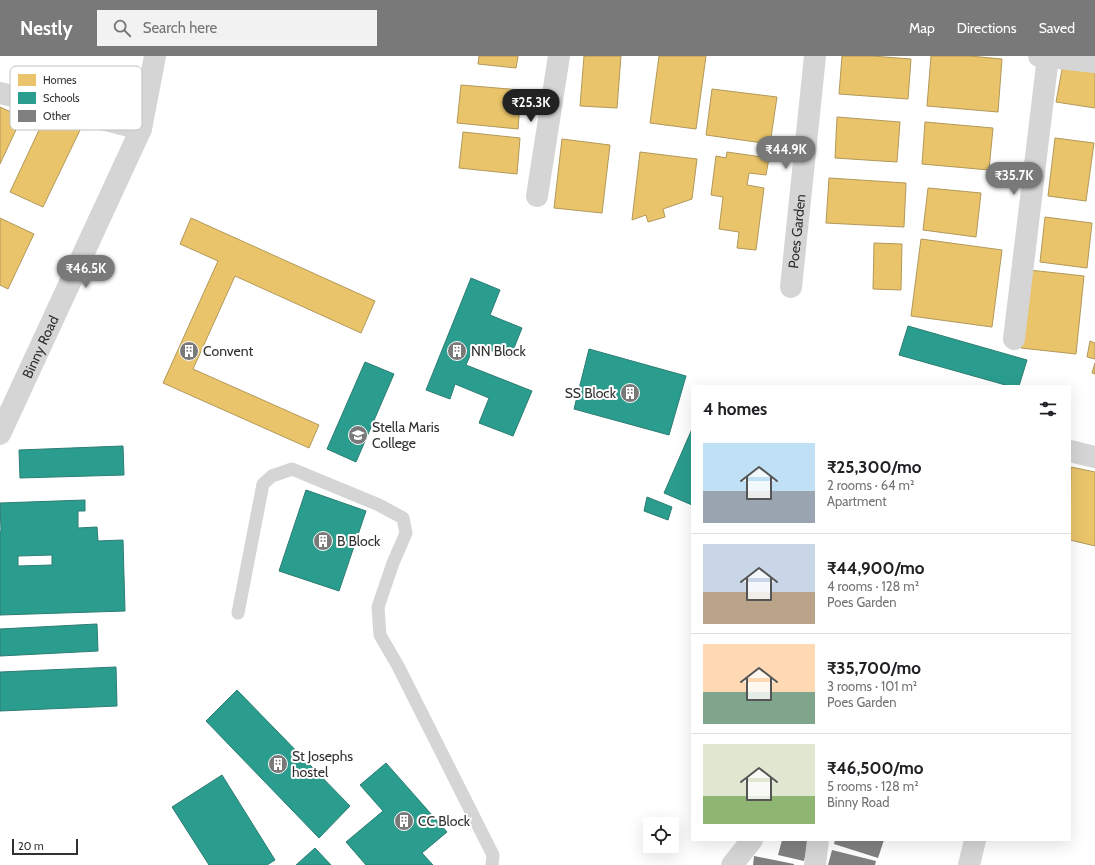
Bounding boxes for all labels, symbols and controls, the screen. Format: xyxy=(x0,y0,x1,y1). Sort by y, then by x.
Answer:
search box xyxy=(97,10,377,46)
text: Nestly xyxy=(20,17,73,40)
icon: search xyxy=(111,17,133,39)
text: Search here xyxy=(143,19,217,37)
text: Map xyxy=(909,19,935,37)
text: Directions xyxy=(957,19,1017,37)
text: Saved xyxy=(1039,19,1075,37)
legend xyxy=(10,66,142,130)
text: Homes xyxy=(43,73,77,87)
pin: ₹25.3K xyxy=(498,89,564,123)
text: Schools xyxy=(43,91,80,105)
text: ₹25.3K xyxy=(512,94,551,110)
text: Other xyxy=(43,109,71,123)
pin: ₹44.9K xyxy=(753,136,819,170)
text: ₹44.9K xyxy=(765,141,807,157)
pin: ₹35.7K xyxy=(981,162,1047,196)
text: ₹35.7K xyxy=(995,167,1033,183)
street label: Poes Garden xyxy=(784,193,810,269)
pin: ₹46.5K xyxy=(53,255,119,289)
text: ₹46.5K xyxy=(66,260,106,276)
street label: Binny Road xyxy=(18,313,63,381)
building icon: Convent xyxy=(178,340,200,362)
building icon: NN Block xyxy=(446,340,468,362)
place label: Convent xyxy=(203,342,253,360)
place label: NN Block xyxy=(471,342,526,360)
building icon: SS Block xyxy=(619,382,641,404)
place label: SS Block xyxy=(565,384,617,402)
icon: filters xyxy=(1037,398,1059,420)
text: 4 homes xyxy=(703,399,767,419)
place label: Stella Maris College xyxy=(372,418,440,452)
school or university icon: Stella Maris College xyxy=(347,424,369,446)
text: ₹25,300/mo xyxy=(827,457,921,477)
icon: home xyxy=(735,459,783,507)
text: 2 rooms · 64 m² xyxy=(827,477,914,493)
text: Apartment xyxy=(827,493,887,509)
building icon: B Block xyxy=(312,530,334,552)
place label: B Block xyxy=(337,532,381,550)
text: ₹44,900/mo xyxy=(827,558,925,578)
icon: home xyxy=(735,560,783,608)
text: 4 rooms · 128 m² xyxy=(827,578,919,594)
text: Poes Garden xyxy=(827,594,896,610)
text: ₹35,700/mo xyxy=(827,658,921,678)
icon: home xyxy=(735,660,783,708)
text: 3 rooms · 101 m² xyxy=(827,678,917,694)
text: Poes Garden xyxy=(827,694,896,710)
place label: St Josephs hostel xyxy=(292,747,353,781)
building icon: St Josephs hostel xyxy=(267,753,289,775)
text: ₹46,500/mo xyxy=(827,758,923,778)
icon: home xyxy=(735,760,783,808)
text: 5 rooms · 128 m² xyxy=(827,778,919,794)
text: Binny Road xyxy=(827,794,889,810)
building icon: CC Block xyxy=(393,810,415,832)
place label: CC Block xyxy=(418,812,471,830)
map controls xyxy=(643,817,679,853)
button: locate xyxy=(643,817,679,853)
scale bar xyxy=(12,837,78,856)
text: 20 m xyxy=(18,839,44,853)

